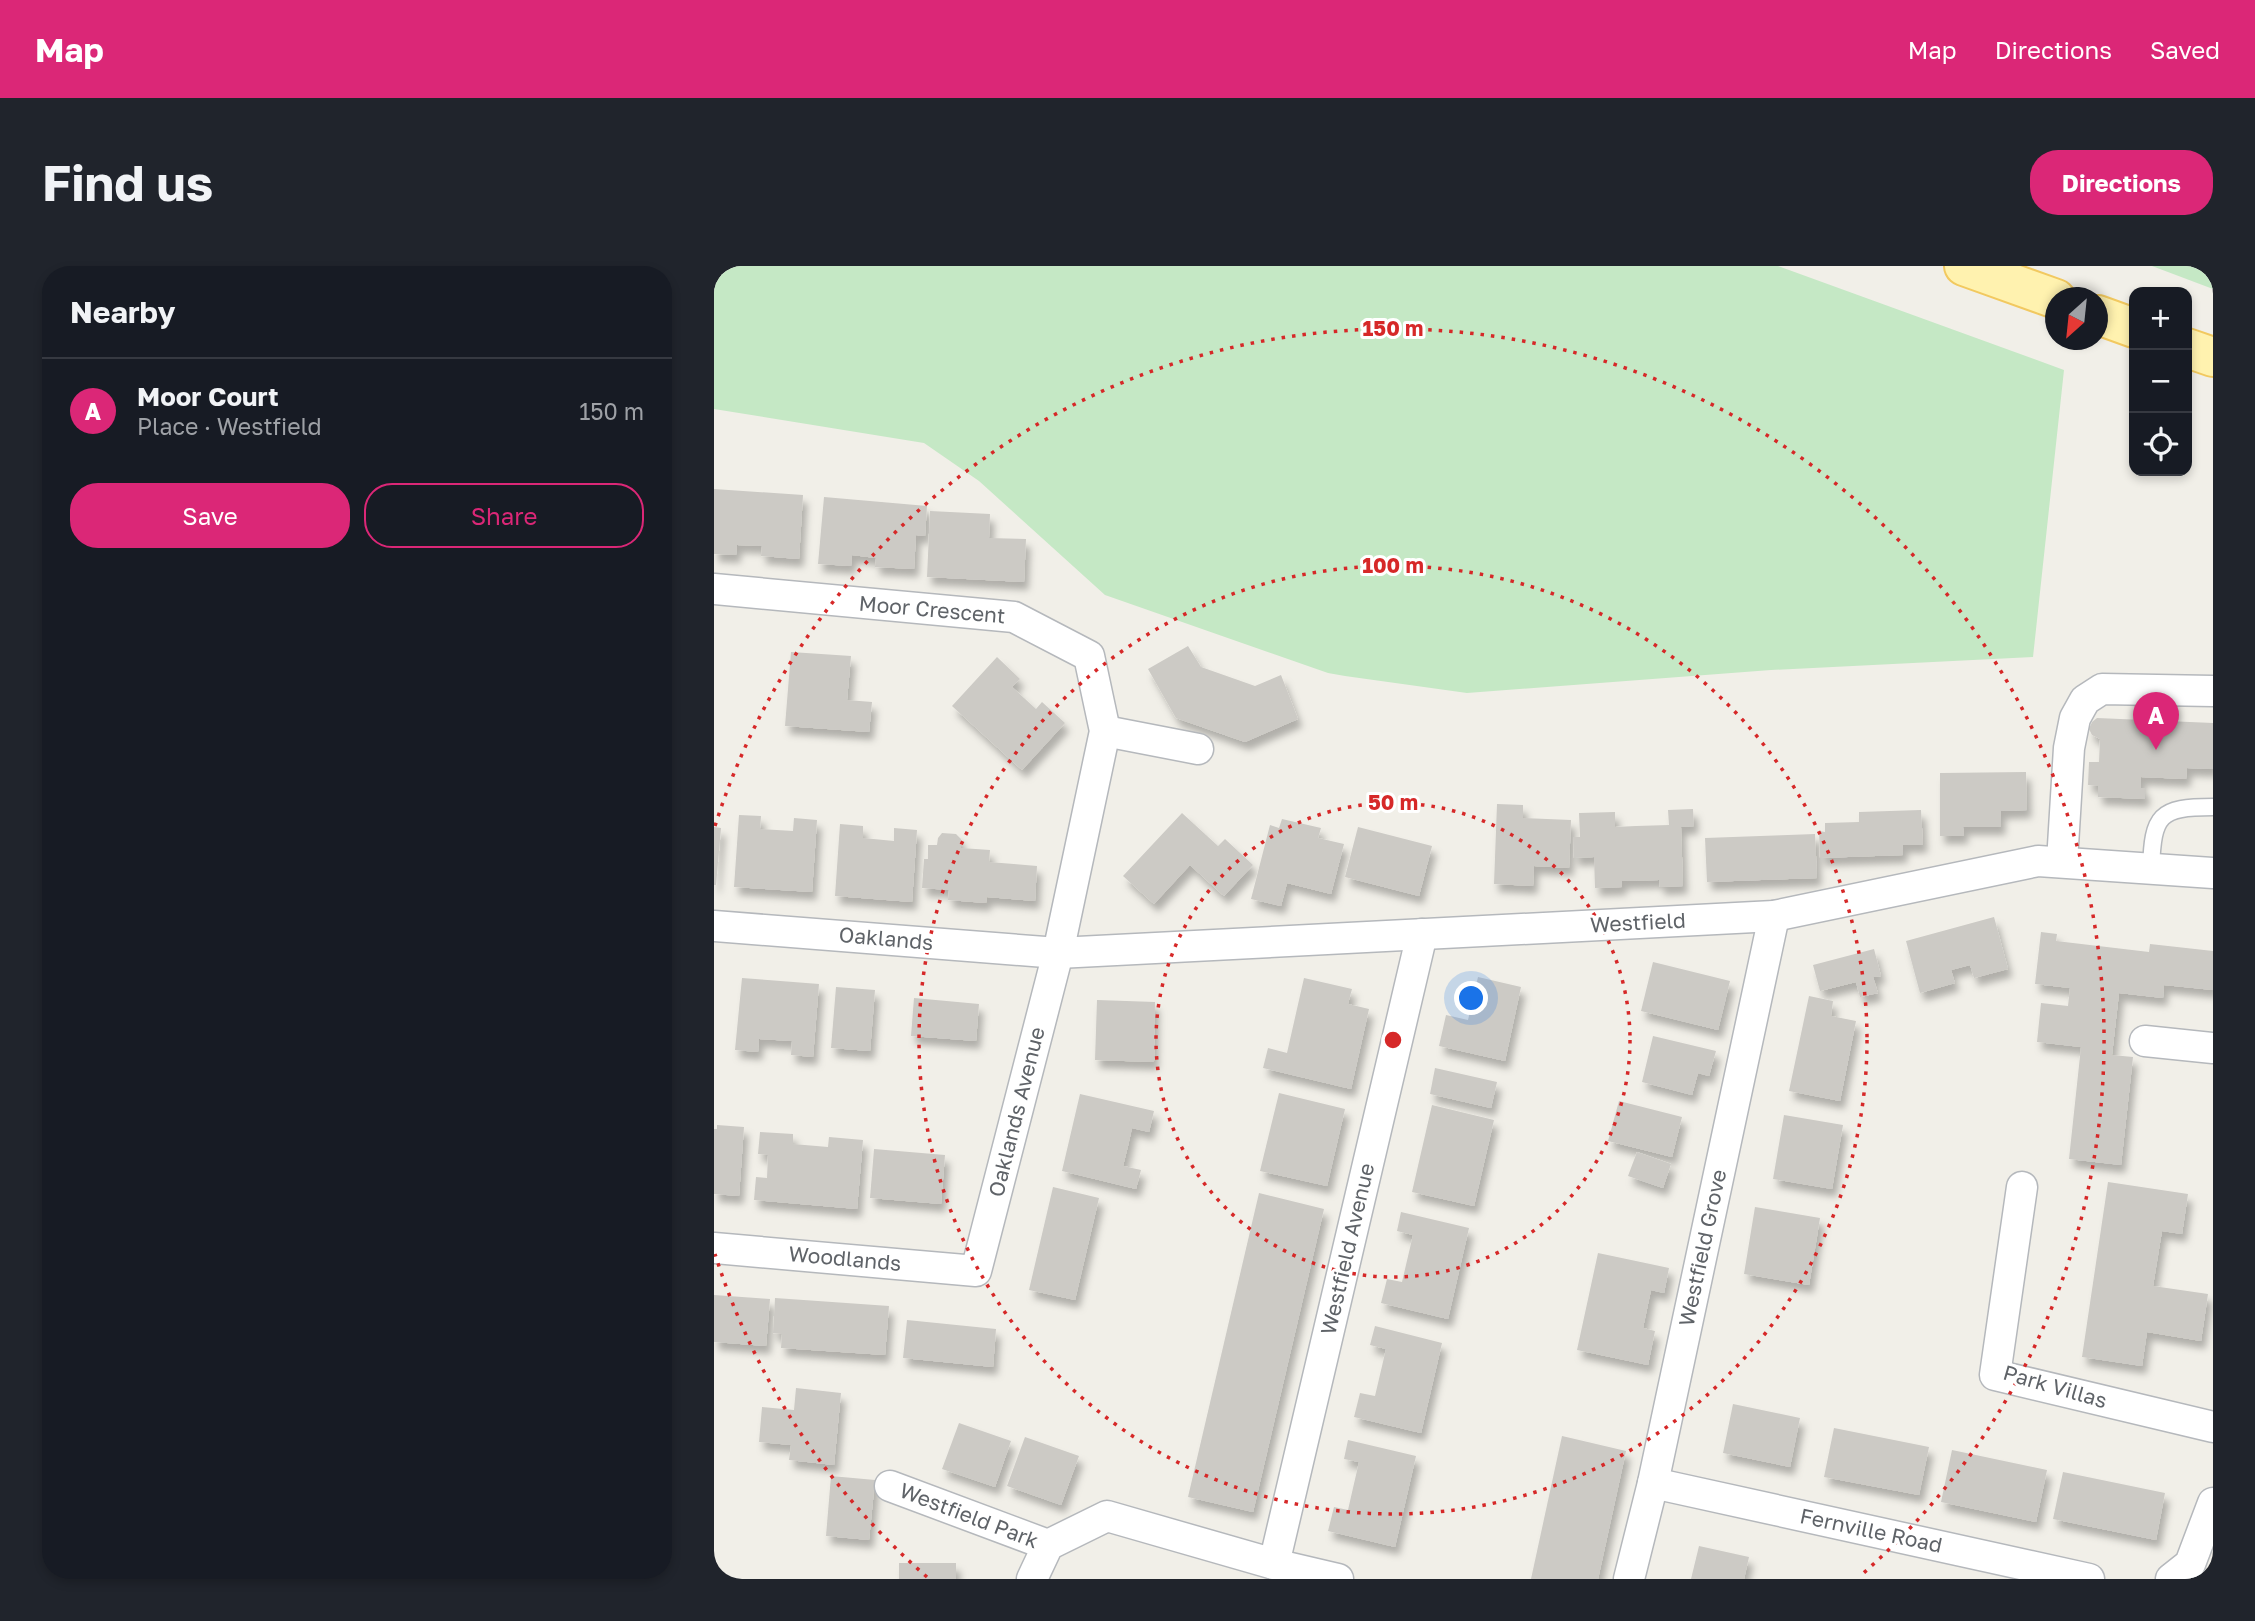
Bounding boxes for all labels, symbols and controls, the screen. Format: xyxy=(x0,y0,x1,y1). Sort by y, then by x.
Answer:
text: Map xyxy=(35,30,104,69)
text: Map xyxy=(1908,35,1957,64)
text: Directions xyxy=(1995,35,2112,64)
text: Saved xyxy=(2150,35,2220,64)
button: Directions xyxy=(2030,150,2213,215)
text: Find us xyxy=(42,153,213,212)
north arrow xyxy=(2045,287,2108,350)
map controls xyxy=(2129,287,2192,476)
button: + xyxy=(2129,287,2192,350)
text: Nearby xyxy=(70,294,175,330)
text: 150 m xyxy=(1363,315,1423,341)
button: − xyxy=(2129,350,2192,413)
text: Moor Court xyxy=(137,381,279,412)
text: A xyxy=(85,397,101,425)
text: 150 m xyxy=(579,397,644,425)
text: Place · Westfield xyxy=(137,412,322,440)
button: locate xyxy=(2129,413,2192,476)
button: Save xyxy=(70,483,350,548)
button: Share xyxy=(364,483,644,548)
text: 100 m xyxy=(1362,552,1424,578)
street label: Moor Crescent xyxy=(858,590,1006,628)
pin: A xyxy=(2133,692,2179,750)
text: 50 m xyxy=(1368,789,1418,815)
street label: Westfield xyxy=(1589,907,1687,937)
street label: Oaklands xyxy=(838,921,934,955)
your location xyxy=(1454,981,1488,1015)
street label: Oaklands Avenue xyxy=(982,1024,1050,1199)
centre of rings xyxy=(1381,1028,1405,1052)
street label: Westfield Avenue xyxy=(1315,1160,1379,1337)
street label: Westfield Grove xyxy=(1673,1167,1731,1329)
street label: Woodlands xyxy=(788,1240,902,1276)
street label: Park Villas xyxy=(2000,1359,2110,1413)
street label: Westfield Park xyxy=(896,1477,1043,1554)
street label: Fernville Road xyxy=(1798,1502,1945,1558)

